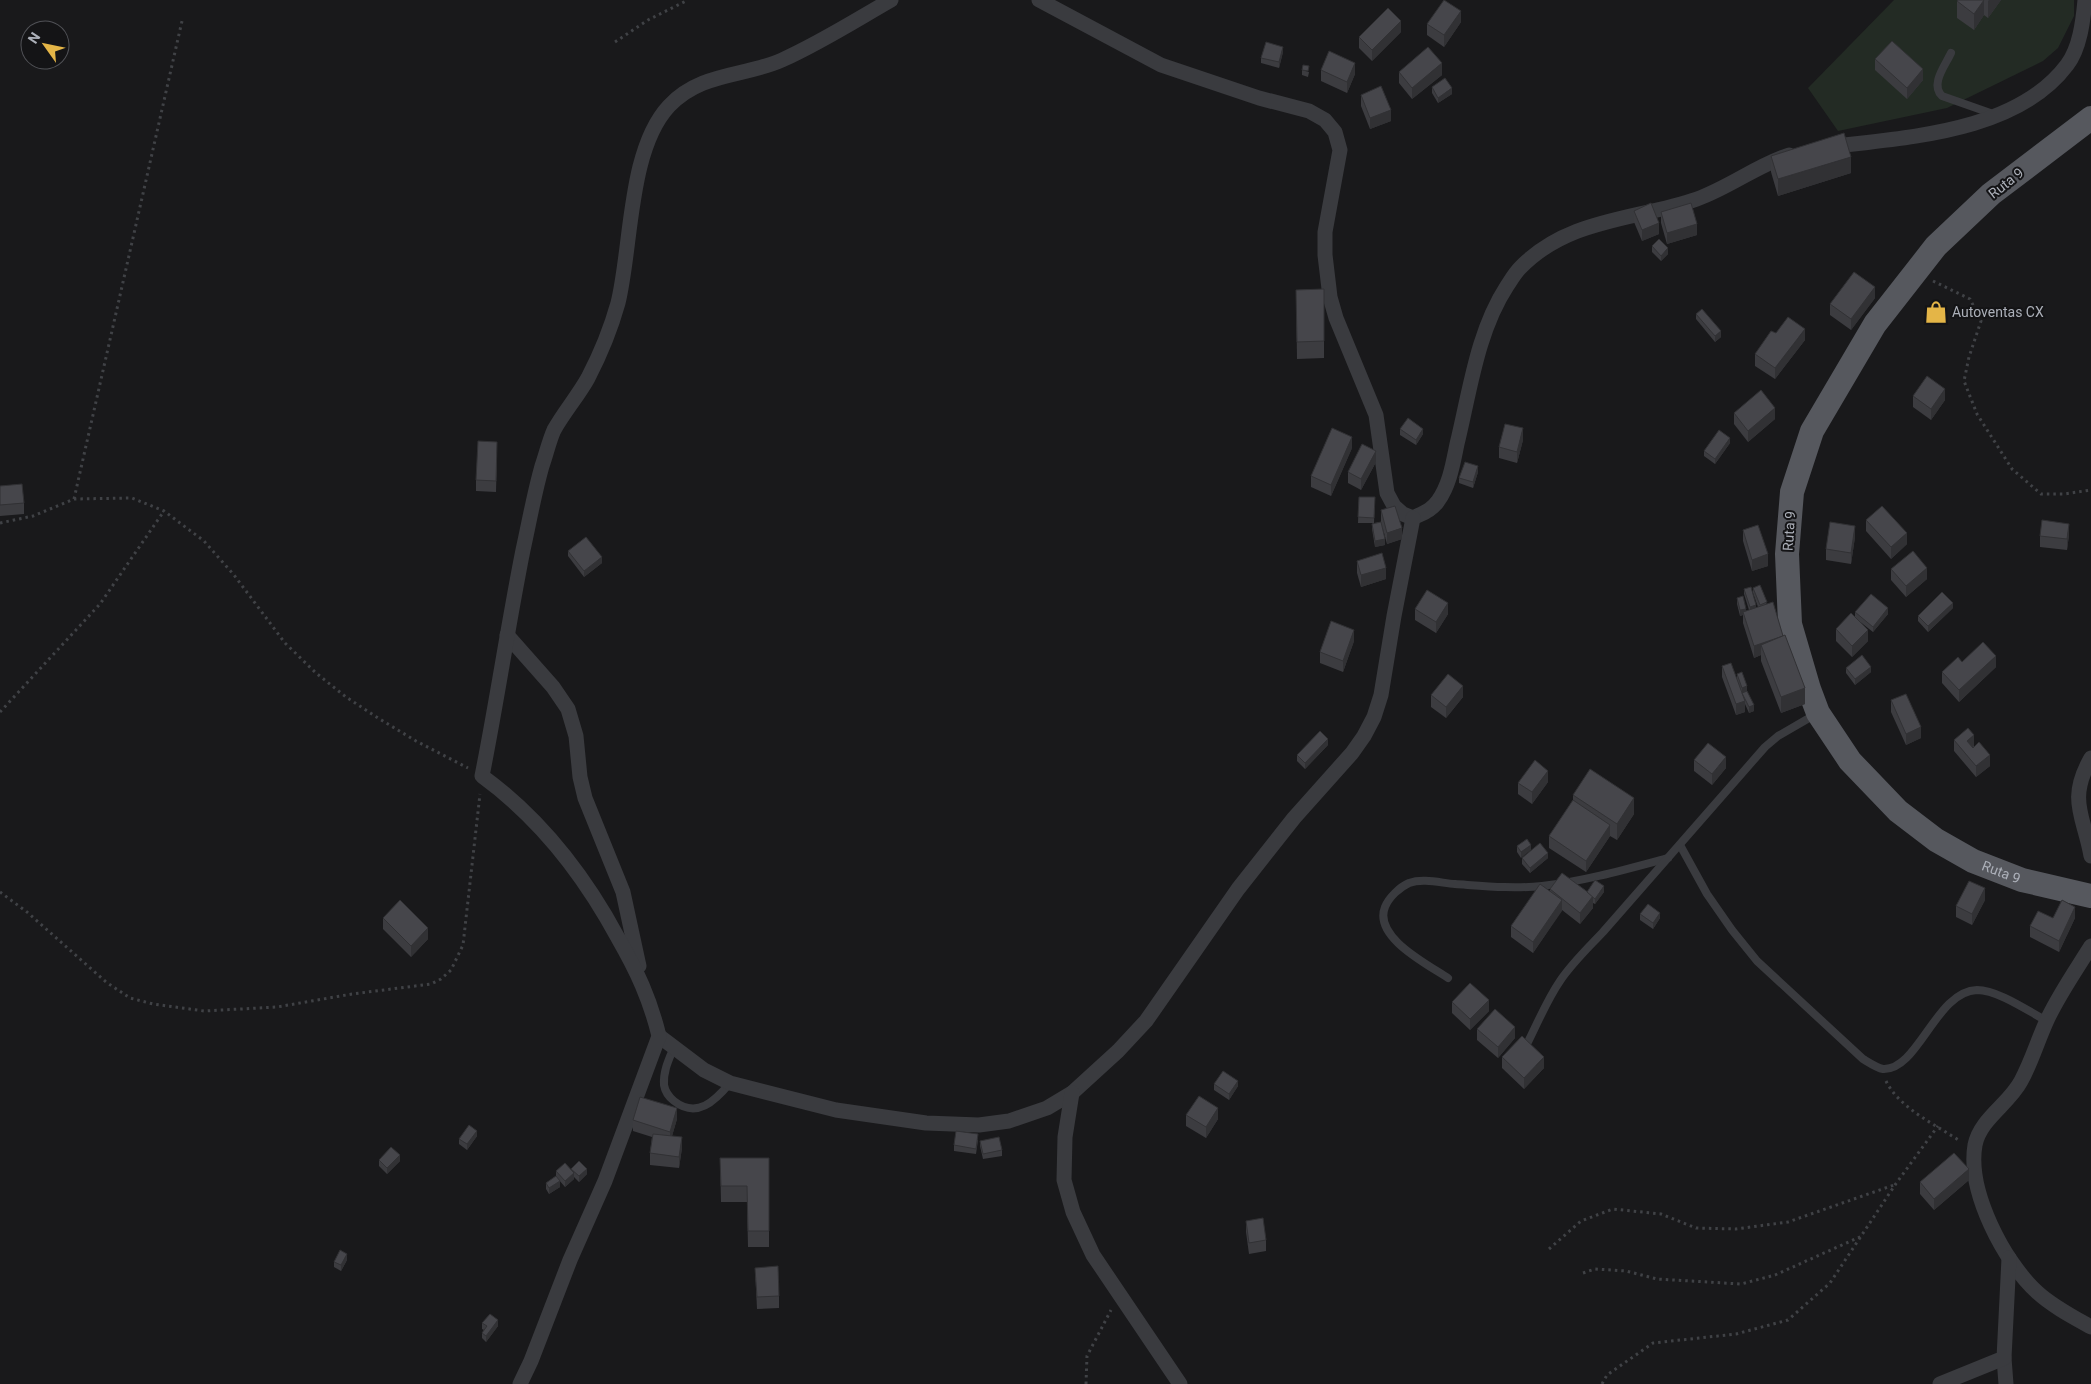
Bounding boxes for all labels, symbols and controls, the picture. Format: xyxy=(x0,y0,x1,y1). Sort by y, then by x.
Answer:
north arrow xyxy=(20,20,70,70)
text: N xyxy=(25,29,44,46)
street label: Ruta 9 xyxy=(1985,164,2027,202)
shop icon: Autoventas CX xyxy=(1923,299,1949,325)
place label: Autoventas CX xyxy=(1952,304,2044,320)
street label: Ruta 9 xyxy=(1780,511,1798,551)
street label: Ruta 9 xyxy=(1980,857,2023,887)

